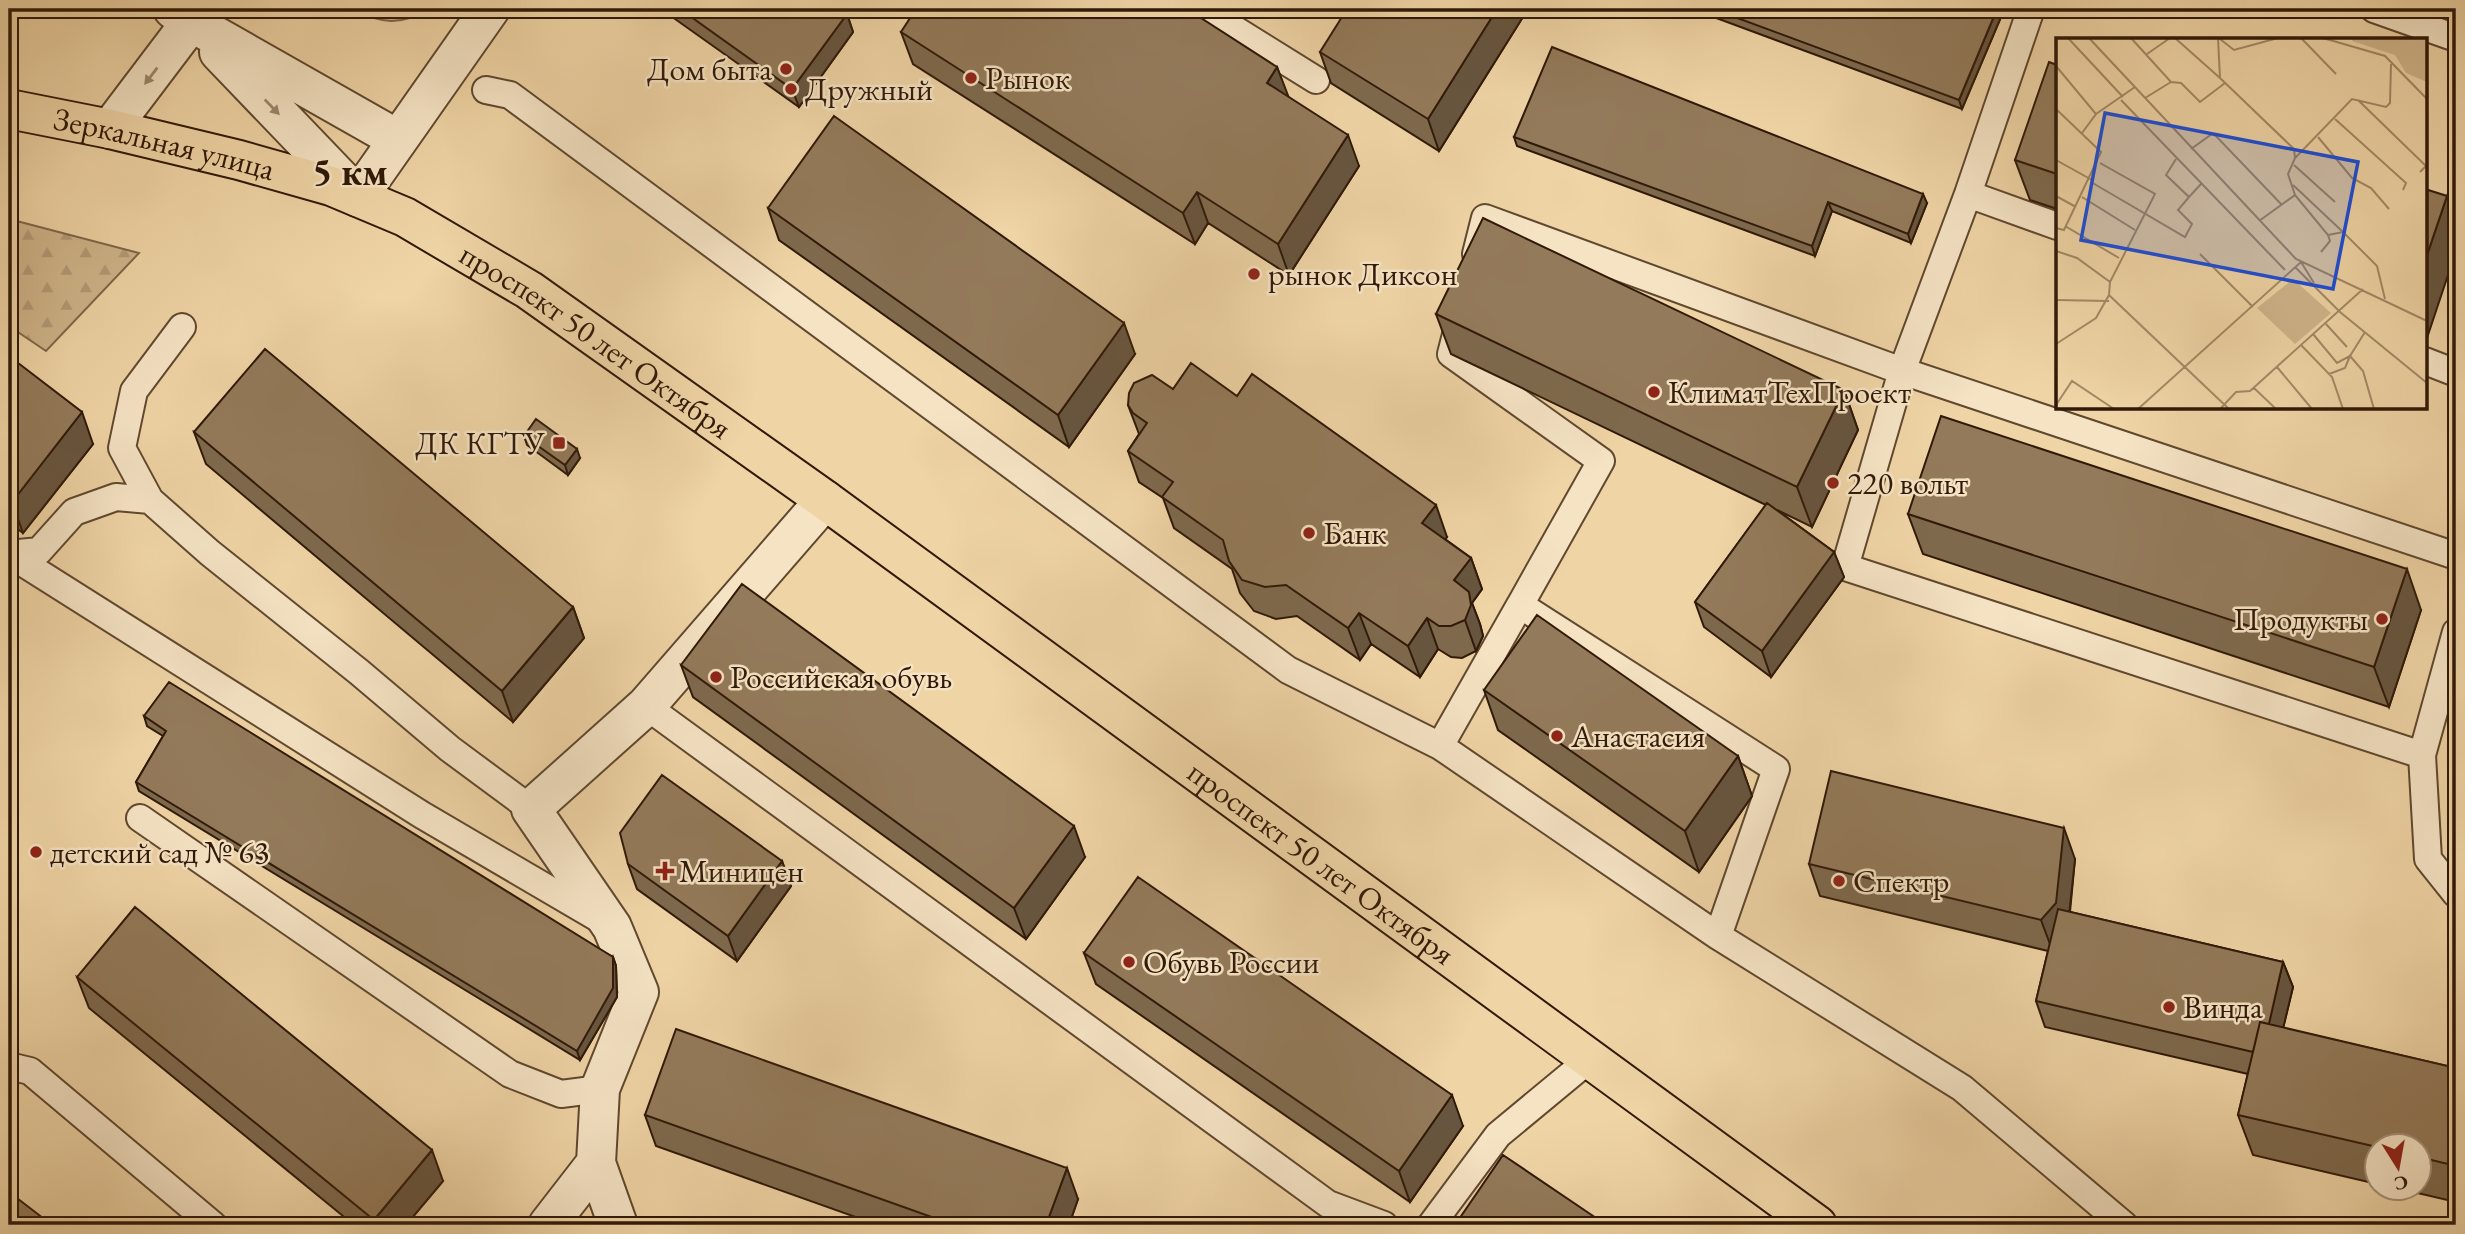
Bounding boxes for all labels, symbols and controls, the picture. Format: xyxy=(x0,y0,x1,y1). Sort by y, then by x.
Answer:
inset map xyxy=(2056,38,2426,410)
place label: Дом быта xyxy=(647,48,772,90)
place label: Рынок xyxy=(985,57,1070,99)
marker: Дом быта xyxy=(778,61,794,77)
one-way arrow xyxy=(143,66,158,84)
place label: Дружный xyxy=(805,68,933,110)
marker: Рынок xyxy=(963,70,979,86)
marker: Дружный xyxy=(783,81,799,97)
street label: Зеркальная улица xyxy=(50,97,280,190)
one-way arrow xyxy=(263,98,279,115)
district label: 5 км xyxy=(312,147,388,196)
street label: проспект 50 лет Октября xyxy=(452,233,740,448)
place label: рынок Диксон xyxy=(1268,253,1457,295)
marker: рынок Диксон xyxy=(1246,266,1262,282)
place label: КлиматТехПроект xyxy=(1668,371,1911,413)
marker: КлиматТехПроект xyxy=(1646,384,1662,400)
place label: ДК КГТУ xyxy=(415,422,546,464)
marker: ДК КГТУ xyxy=(551,435,567,451)
place label: 220 вольт xyxy=(1847,462,1968,504)
marker: 220 вольт xyxy=(1825,475,1841,491)
place label: Банк xyxy=(1323,512,1387,554)
marker: Банк xyxy=(1301,525,1317,541)
place label: Продукты xyxy=(2233,598,2368,640)
marker: Продукты xyxy=(2374,611,2390,627)
place label: Российская обувь xyxy=(730,656,952,698)
marker: Российская обувь xyxy=(708,669,724,685)
place label: Анастасия xyxy=(1570,715,1705,757)
marker: Анастасия xyxy=(1549,728,1565,744)
street label: проспект 50 лет Октября xyxy=(1179,751,1463,974)
place label: детский сад № 63 xyxy=(50,831,269,873)
marker: детский сад № 63 xyxy=(28,844,44,860)
place label: Миницен xyxy=(679,850,804,892)
place label: Спектр xyxy=(1853,860,1949,902)
marker: Миницен xyxy=(657,863,673,879)
marker: Спектр xyxy=(1831,873,1847,889)
place label: Обувь России xyxy=(1143,941,1319,983)
marker: Обувь России xyxy=(1121,954,1137,970)
place label: Винда xyxy=(2183,986,2263,1028)
marker: Винда xyxy=(2161,999,2177,1015)
north arrow xyxy=(2364,1132,2434,1202)
text: С xyxy=(2392,1170,2410,1197)

